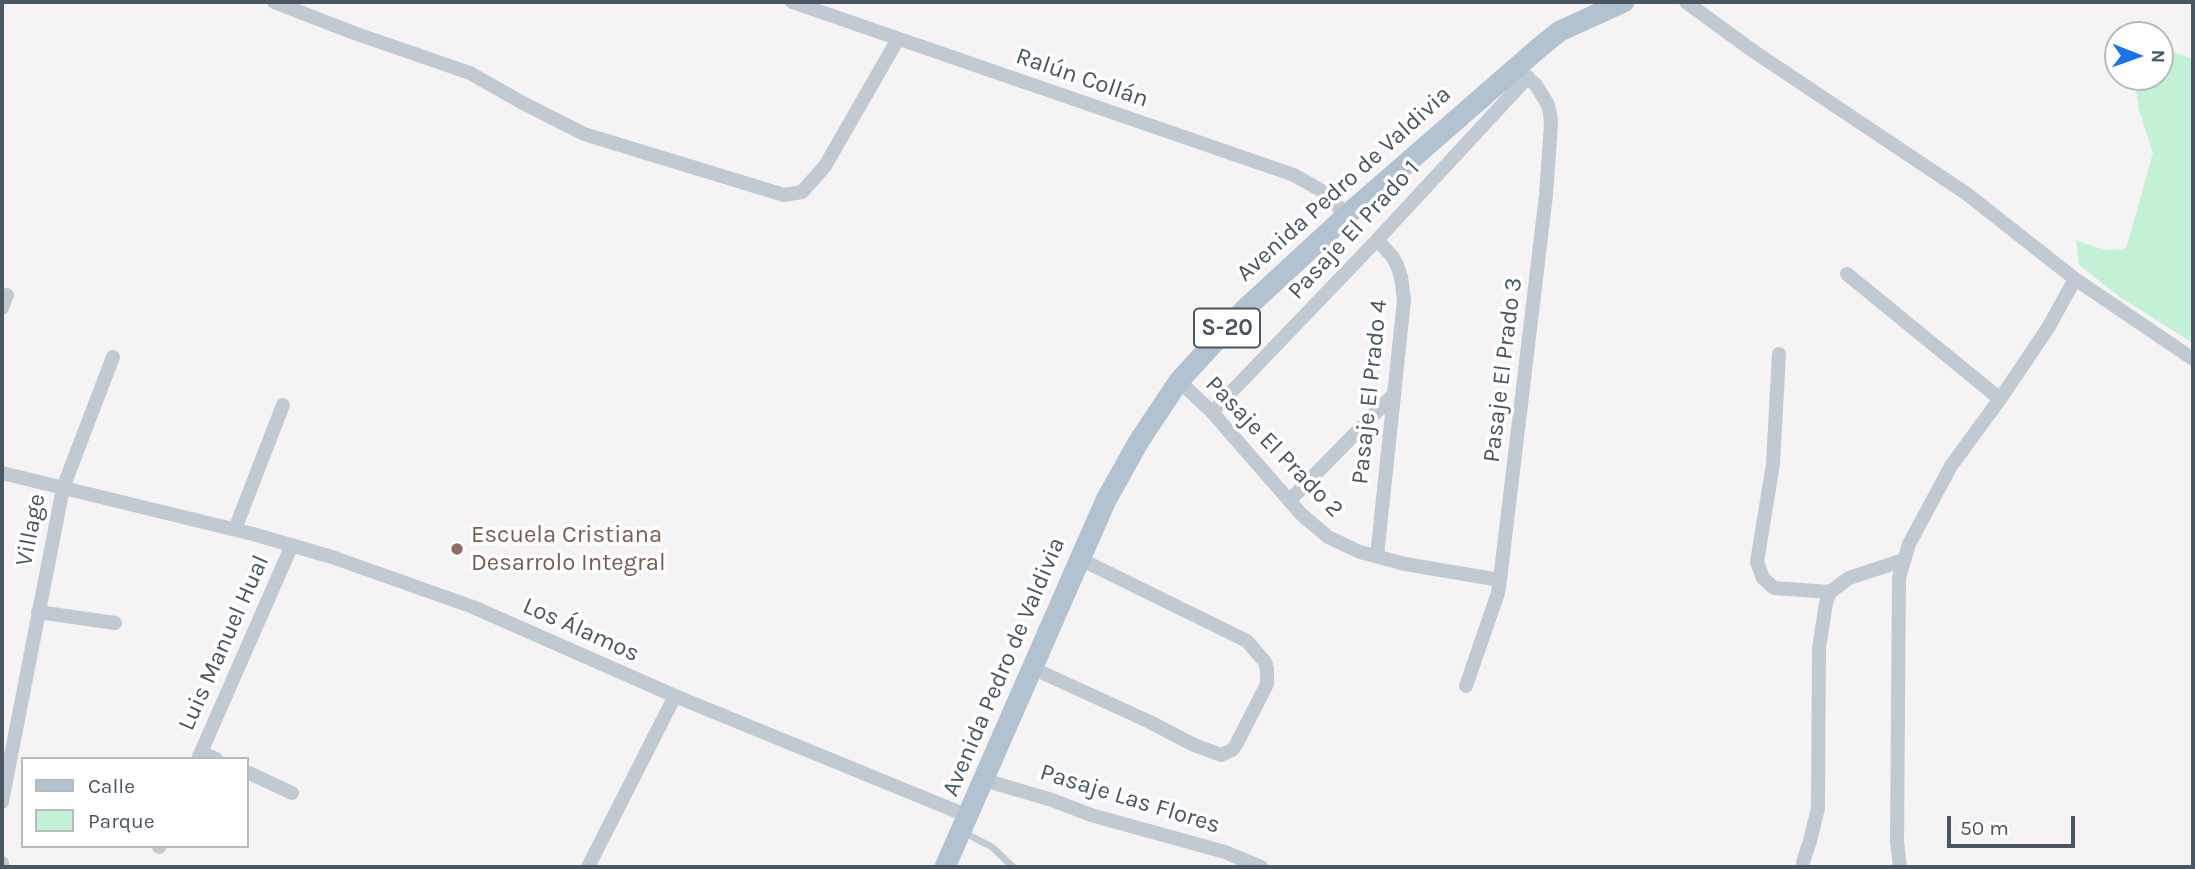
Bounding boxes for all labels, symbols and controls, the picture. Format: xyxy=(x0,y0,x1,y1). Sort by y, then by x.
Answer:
north arrow xyxy=(2104,21,2174,91)
street label: Ralún Collán xyxy=(1012,42,1152,114)
text: N xyxy=(2147,49,2169,63)
street label: Avenida Pedro de Valdivia xyxy=(1231,80,1457,288)
street label: Pasaje El Prado 1 xyxy=(1282,154,1426,306)
street label: Pasaje El Prado 3 xyxy=(1477,276,1529,464)
street label: Pasaje El Prado 4 xyxy=(1346,298,1394,486)
road number: S-20 xyxy=(1194,308,1260,348)
street label: Pasaje El Prado 2 xyxy=(1199,370,1349,524)
street label: Village xyxy=(10,491,52,569)
place label: Escuela Cristiana Desarrolo Integral xyxy=(471,521,666,577)
street label: Avenida Pedro de Valdivia xyxy=(936,533,1072,801)
marker: Escuela Cristiana Desarrolo Integral xyxy=(449,541,465,557)
street label: Luis Manuel Hual xyxy=(172,551,276,735)
street label: Los Álamos xyxy=(518,592,644,668)
legend xyxy=(21,757,248,848)
street label: Pasaje Las Flores xyxy=(1037,758,1223,840)
text: Calle xyxy=(88,774,135,798)
scale bar xyxy=(1950,802,2078,846)
text: Parque xyxy=(88,809,155,833)
text: 50 m xyxy=(1960,816,2009,840)

